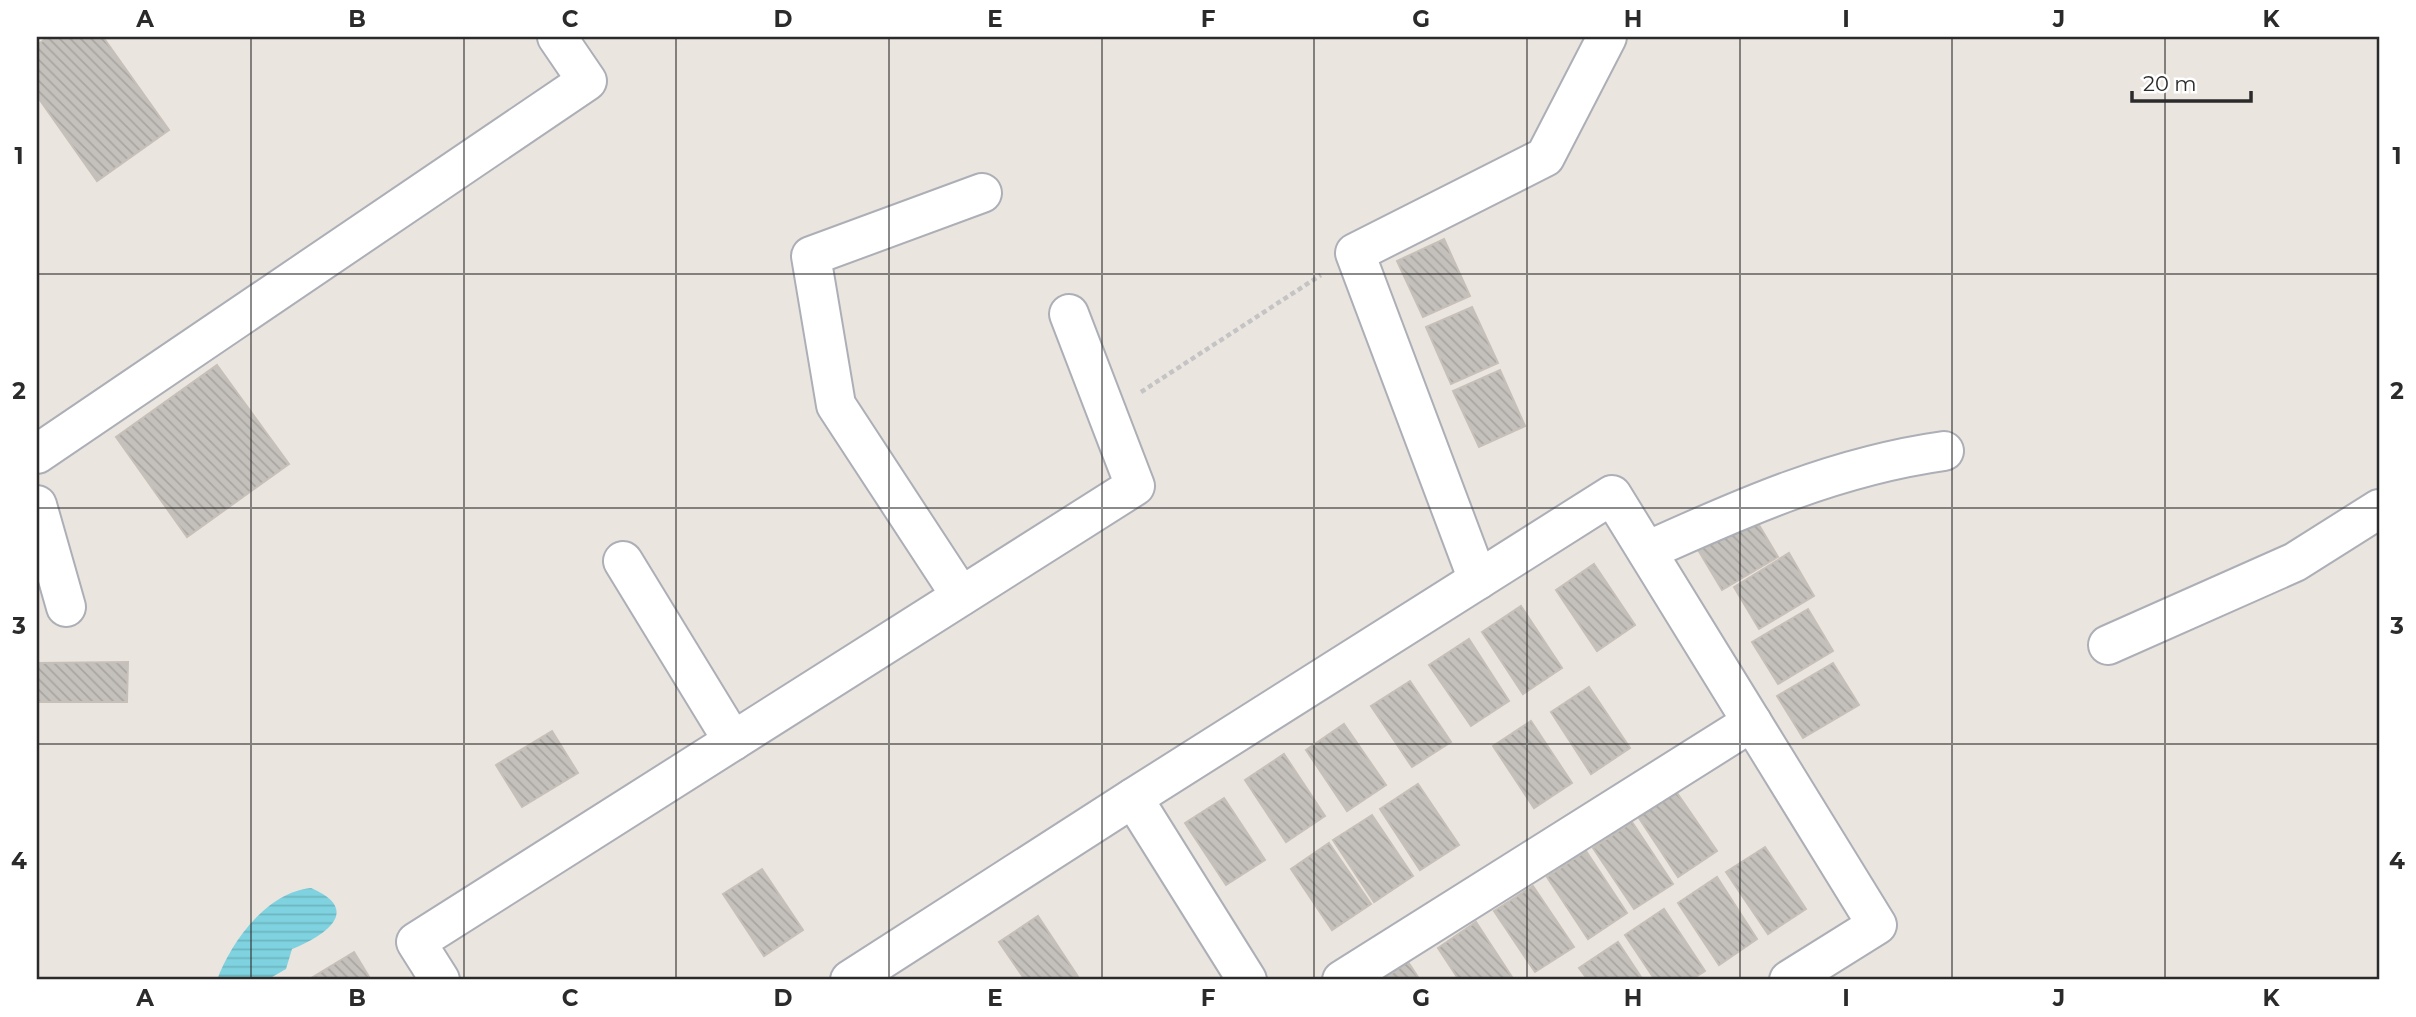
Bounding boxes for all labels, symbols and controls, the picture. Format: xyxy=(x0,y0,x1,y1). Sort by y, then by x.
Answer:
text: A xyxy=(135,5,154,33)
text: B xyxy=(348,5,366,33)
text: C xyxy=(562,5,579,33)
text: D xyxy=(774,5,793,33)
text: E xyxy=(987,5,1003,33)
text: F xyxy=(1201,5,1216,33)
text: G xyxy=(1412,5,1430,33)
text: H xyxy=(1624,5,1642,33)
text: I xyxy=(1842,5,1850,33)
text: J xyxy=(2052,5,2065,33)
text: K xyxy=(2262,5,2280,33)
scale bar xyxy=(2132,60,2252,104)
text: 20 m xyxy=(2143,71,2197,96)
text: 1 xyxy=(14,142,24,170)
text: 1 xyxy=(2392,142,2402,170)
text: 2 xyxy=(12,377,26,405)
text: 2 xyxy=(2390,377,2404,405)
text: 3 xyxy=(11,612,26,640)
text: 3 xyxy=(2389,612,2404,640)
text: 4 xyxy=(11,847,27,875)
text: 4 xyxy=(2389,847,2405,875)
text: A xyxy=(135,984,154,1012)
text: B xyxy=(348,984,366,1012)
text: C xyxy=(562,984,579,1012)
text: D xyxy=(774,984,793,1012)
text: E xyxy=(987,984,1003,1012)
text: F xyxy=(1201,984,1216,1012)
text: G xyxy=(1412,984,1430,1012)
text: H xyxy=(1624,984,1642,1012)
text: I xyxy=(1842,984,1850,1012)
text: J xyxy=(2052,984,2065,1012)
text: K xyxy=(2262,984,2280,1012)

